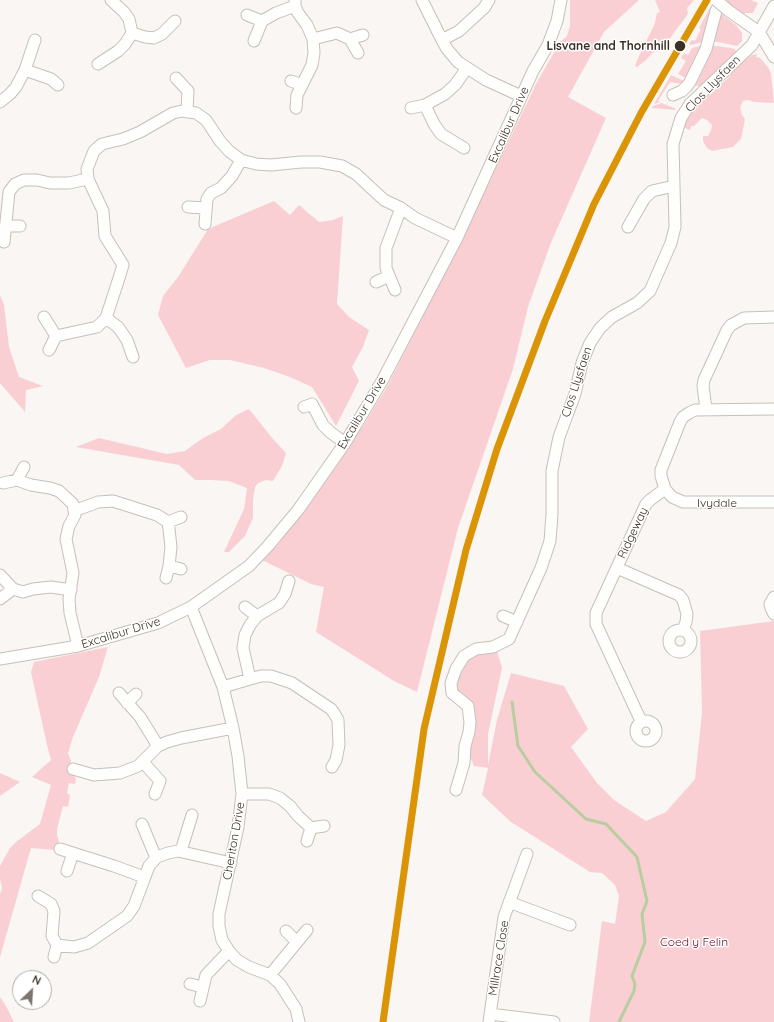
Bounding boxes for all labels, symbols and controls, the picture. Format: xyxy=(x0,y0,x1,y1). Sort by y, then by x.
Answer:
place label: Lisvane and Thornhill xyxy=(546,39,670,53)
marker: Lisvane and Thornhill xyxy=(673,39,687,53)
street label: Clos Llysfaen xyxy=(682,53,744,115)
street label: Excalibur Drive xyxy=(486,85,532,165)
street label: Clos Llysfaen xyxy=(559,345,595,419)
street label: Excalibur Drive xyxy=(335,374,389,452)
street label: Ivydale xyxy=(697,496,737,510)
street label: Ridgeway xyxy=(615,505,651,561)
street label: Excalibur Drive xyxy=(80,614,162,652)
street label: Cheriton Drive xyxy=(220,801,248,881)
street label: Millrace Close xyxy=(486,919,512,997)
park label: Coed y Felin xyxy=(660,935,728,949)
north arrow xyxy=(12,970,52,1010)
text: N xyxy=(30,972,43,988)

